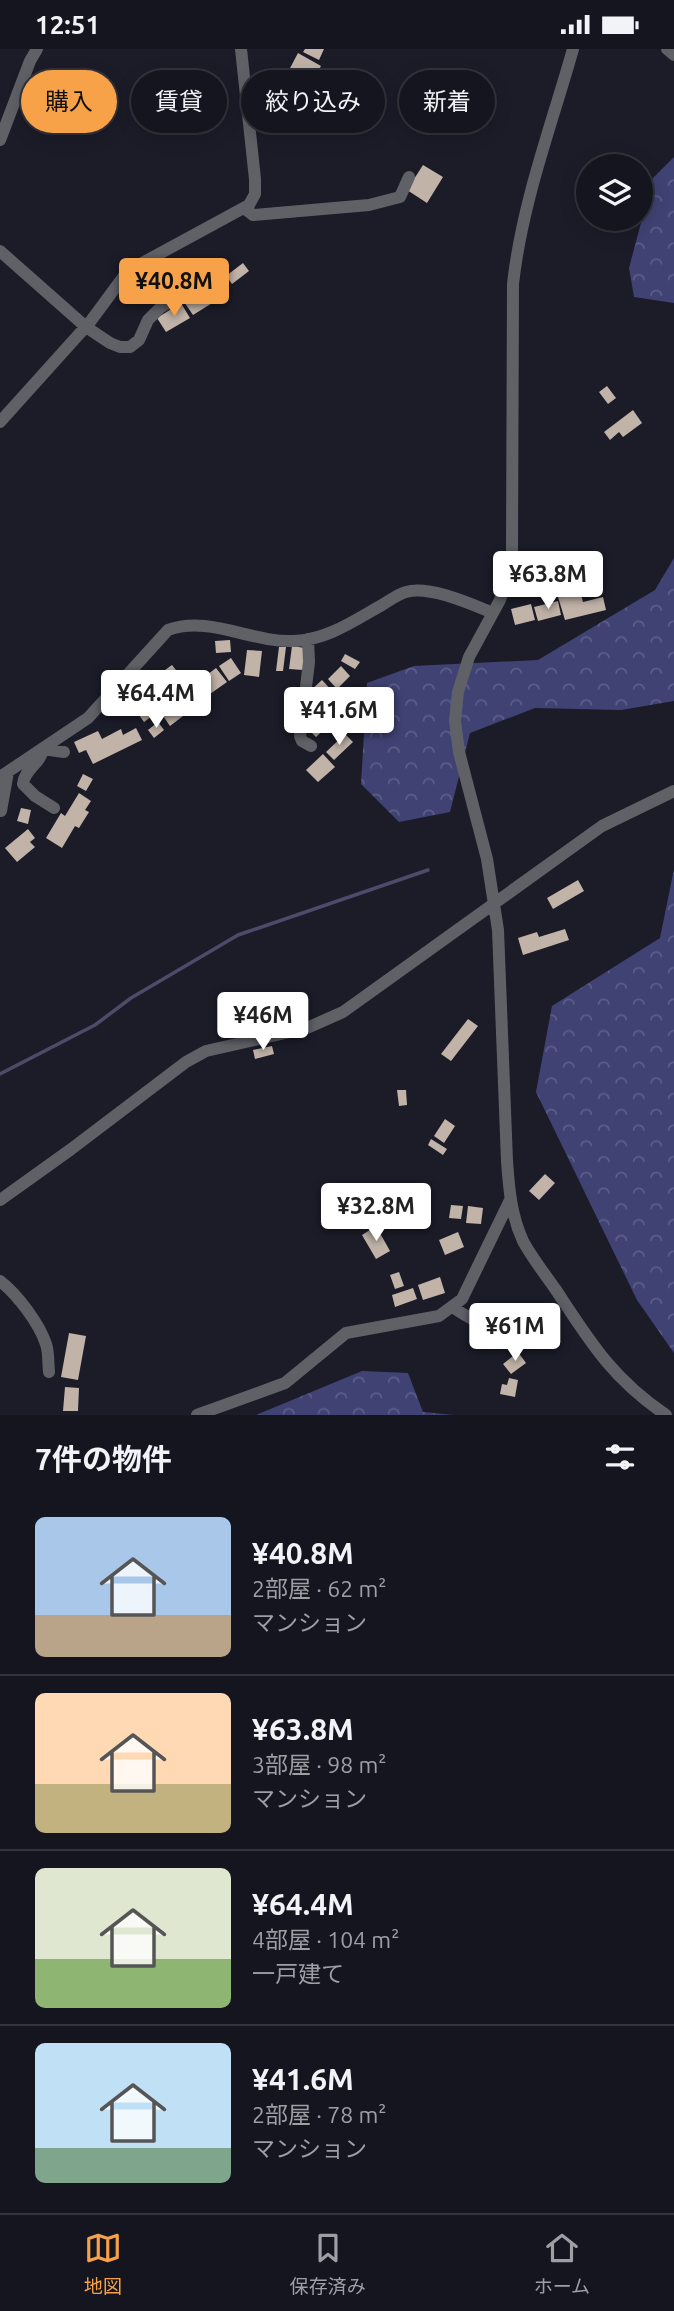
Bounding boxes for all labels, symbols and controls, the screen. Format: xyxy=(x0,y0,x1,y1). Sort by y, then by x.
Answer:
text: 12:51 xyxy=(35,10,100,39)
chip: 購入 xyxy=(21,70,117,133)
chip: 賃貸 xyxy=(131,70,227,133)
chip: 絞り込み xyxy=(241,70,385,133)
chip: 新着 xyxy=(399,70,495,133)
map controls xyxy=(576,154,653,231)
button: layers xyxy=(576,154,653,231)
pin: ¥40.8M xyxy=(117,259,231,318)
text: ¥40.8M xyxy=(135,268,213,293)
pin: ¥63.8M xyxy=(491,552,605,611)
text: ¥63.8M xyxy=(509,561,587,586)
pin: ¥64.4M xyxy=(99,671,213,730)
text: ¥64.4M xyxy=(117,680,195,705)
pin: ¥41.6M xyxy=(282,687,396,747)
text: ¥41.6M xyxy=(300,697,378,722)
pin: ¥46M xyxy=(222,993,304,1052)
text: ¥46M xyxy=(233,1002,293,1027)
pin: ¥32.8M xyxy=(319,1183,433,1243)
text: ¥32.8M xyxy=(337,1193,415,1218)
pin: ¥61M xyxy=(474,1303,556,1363)
text: ¥61M xyxy=(485,1313,545,1338)
icon: filters xyxy=(601,1438,639,1476)
text: 7件の物件 xyxy=(35,1442,172,1476)
text: ¥40.8M xyxy=(252,1536,354,1570)
icon: home xyxy=(91,1545,175,1629)
text: 2部屋 · 62 m² xyxy=(252,1576,386,1601)
text: マンション xyxy=(252,1610,367,1635)
text: ¥63.8M xyxy=(252,1712,354,1746)
icon: home xyxy=(91,1721,175,1805)
text: 3部屋 · 98 m² xyxy=(252,1752,386,1777)
text: マンション xyxy=(252,1786,367,1811)
text: ¥64.4M xyxy=(252,1887,354,1921)
icon: home xyxy=(91,1896,175,1980)
text: 4部屋 · 104 m² xyxy=(252,1927,399,1952)
text: 一戸建て xyxy=(252,1961,344,1986)
text: ¥41.6M xyxy=(252,2062,354,2096)
icon: home xyxy=(91,2071,175,2155)
text: 2部屋 · 78 m² xyxy=(252,2102,386,2127)
text: マンション xyxy=(252,2136,367,2161)
tab: 地図 xyxy=(84,2229,122,2298)
tab: 保存済み xyxy=(290,2229,366,2298)
tab: ホーム xyxy=(534,2229,590,2298)

